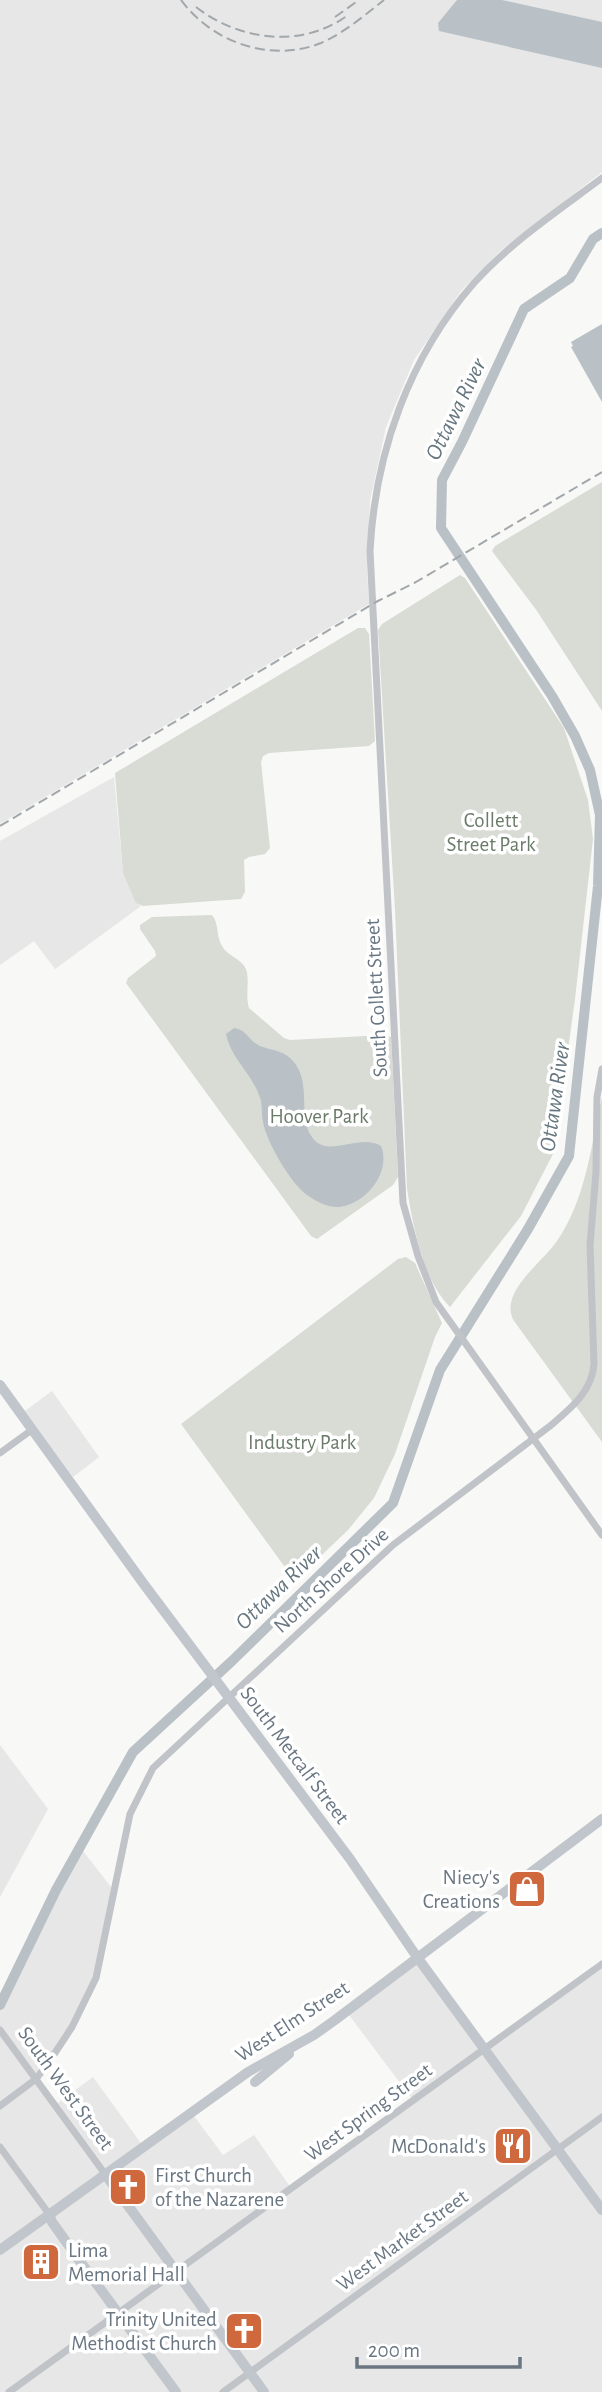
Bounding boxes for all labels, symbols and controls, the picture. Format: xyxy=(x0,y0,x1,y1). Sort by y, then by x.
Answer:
water label: Ottawa River xyxy=(422,355,491,464)
park label: Collett Street Park xyxy=(446,810,536,855)
street label: South Collett Street xyxy=(362,918,391,1078)
water label: Ottawa River xyxy=(536,1041,575,1153)
park label: Hoover Park xyxy=(269,1106,369,1127)
park label: Industry Park xyxy=(248,1432,356,1453)
street label: North Shore Drive xyxy=(270,1524,393,1637)
water label: Ottawa River xyxy=(232,1541,327,1635)
street label: South Metcalf Street xyxy=(236,1683,353,1828)
place label: Niecy's Creations xyxy=(423,1867,500,1912)
shop icon: Niecy's Creations xyxy=(506,1868,548,1910)
street label: West Elm Street xyxy=(232,1977,353,2066)
street label: South West Street xyxy=(14,2023,117,2154)
street label: West Spring Street xyxy=(301,2059,436,2165)
restaurant icon: McDonald's xyxy=(492,2125,534,2167)
place label: McDonald's xyxy=(391,2136,486,2157)
place label: First Church of the Nazarene xyxy=(155,2165,284,2210)
church icon: First Church of the Nazarene xyxy=(107,2166,149,2208)
street label: West Market Street xyxy=(333,2186,472,2295)
place label: Lima Memorial Hall xyxy=(68,2240,185,2285)
building icon: Lima Memorial Hall xyxy=(20,2241,62,2283)
place label: Trinity United Methodist Church xyxy=(71,2309,217,2354)
church icon: Trinity United Methodist Church xyxy=(223,2310,265,2352)
scale bar xyxy=(357,2326,520,2370)
text: 200 m xyxy=(368,2340,420,2361)

